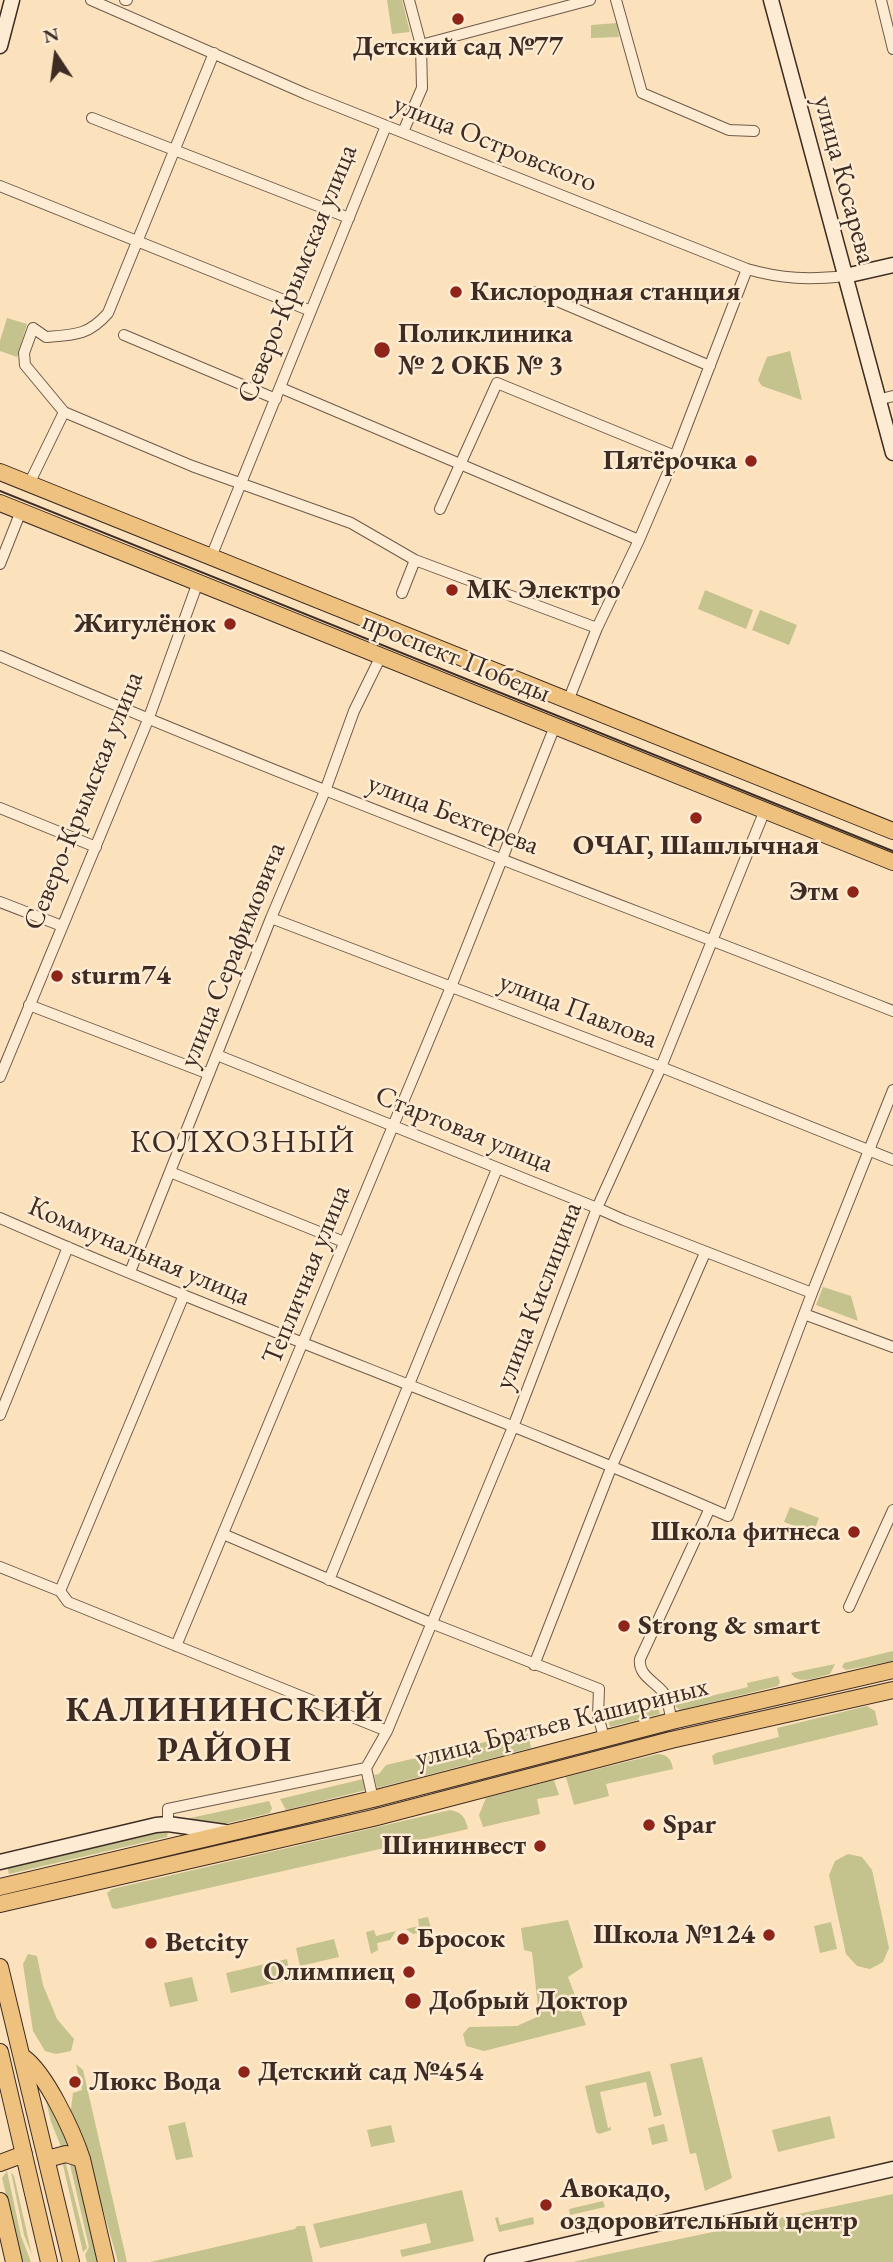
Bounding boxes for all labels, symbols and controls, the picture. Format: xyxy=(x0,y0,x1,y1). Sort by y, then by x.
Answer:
marker: Детский сад №77 xyxy=(450,11,466,27)
north arrow xyxy=(21,21,91,91)
text: N xyxy=(41,21,61,49)
place label: Детский сад №77 xyxy=(353,30,563,64)
street label: улица Островского xyxy=(388,88,602,200)
street label: улица Косарева xyxy=(805,92,883,268)
street label: Северо-Крымская улица xyxy=(231,140,365,408)
place label: Кислородная станция xyxy=(470,275,740,309)
marker: Кислородная станция xyxy=(448,284,464,300)
place label: Поликлиника № 2 ОКБ № 3 xyxy=(398,317,573,383)
marker: Поликлиника № 2 ОКБ № 3 xyxy=(372,340,392,360)
place label: Пятёрочка xyxy=(603,444,737,478)
marker: Пятёрочка xyxy=(743,453,759,469)
place label: МК Электро xyxy=(466,573,621,607)
marker: МК Электро xyxy=(444,582,460,598)
street label: проспект Победы xyxy=(357,605,555,711)
place label: Жигулёнок xyxy=(74,607,216,641)
marker: Жигулёнок xyxy=(222,616,238,632)
street label: Северо-Крымская улица xyxy=(17,667,151,935)
street label: улица Бехтерева xyxy=(363,767,543,863)
marker: ОЧАГ, Шашлычная xyxy=(688,810,704,826)
place label: ОЧАГ, Шашлычная xyxy=(573,829,819,863)
street label: улица Серафимовича xyxy=(173,838,293,1072)
place label: Этм xyxy=(789,875,839,909)
marker: Этм xyxy=(845,884,861,900)
place label: sturm74 xyxy=(71,959,171,993)
street label: улица Павлова xyxy=(494,965,662,1057)
marker: sturm74 xyxy=(49,968,65,984)
street label: Стартовая улица xyxy=(370,1079,558,1181)
district label: КОЛХОЗНЫЙ xyxy=(131,1124,355,1162)
street label: Тепличная улица xyxy=(256,1180,358,1370)
street label: Коммунальная улица xyxy=(23,1190,255,1314)
street label: улица Кислицина xyxy=(488,1197,590,1395)
place label: Школа фитнеса xyxy=(651,1515,840,1549)
marker: Школа фитнеса xyxy=(846,1524,862,1540)
place label: Strong & smart xyxy=(638,1609,820,1643)
marker: Strong & smart xyxy=(616,1618,632,1634)
street label: улица Братьев Кашириных xyxy=(412,1670,712,1776)
district label: КАЛИНИНСКИЙ РАЙОН xyxy=(67,1690,383,1772)
place label: Spar xyxy=(663,1808,716,1842)
marker: Spar xyxy=(641,1817,657,1833)
place label: Шининвест xyxy=(382,1829,526,1863)
marker: Шининвест xyxy=(532,1838,548,1854)
place label: Школа №124 xyxy=(593,1918,755,1952)
place label: Бросок xyxy=(417,1922,505,1956)
place label: Betcity xyxy=(165,1926,248,1960)
marker: Школа №124 xyxy=(761,1927,777,1943)
marker: Бросок xyxy=(395,1931,411,1947)
marker: Betcity xyxy=(143,1935,159,1951)
place label: Олимпиец xyxy=(263,1955,395,1989)
marker: Олимпиец xyxy=(401,1964,417,1980)
place label: Добрый Доктор xyxy=(429,1984,628,2018)
marker: Добрый Доктор xyxy=(403,1991,423,2011)
place label: Детский сад №454 xyxy=(258,2055,483,2089)
marker: Детский сад №454 xyxy=(236,2064,252,2080)
place label: Люкс Вода xyxy=(89,2065,221,2099)
marker: Люкс Вода xyxy=(67,2074,83,2090)
place label: Авокадо, оздоровительный центр xyxy=(560,2172,858,2238)
marker: Авокадо, оздоровительный центр xyxy=(538,2197,554,2213)

